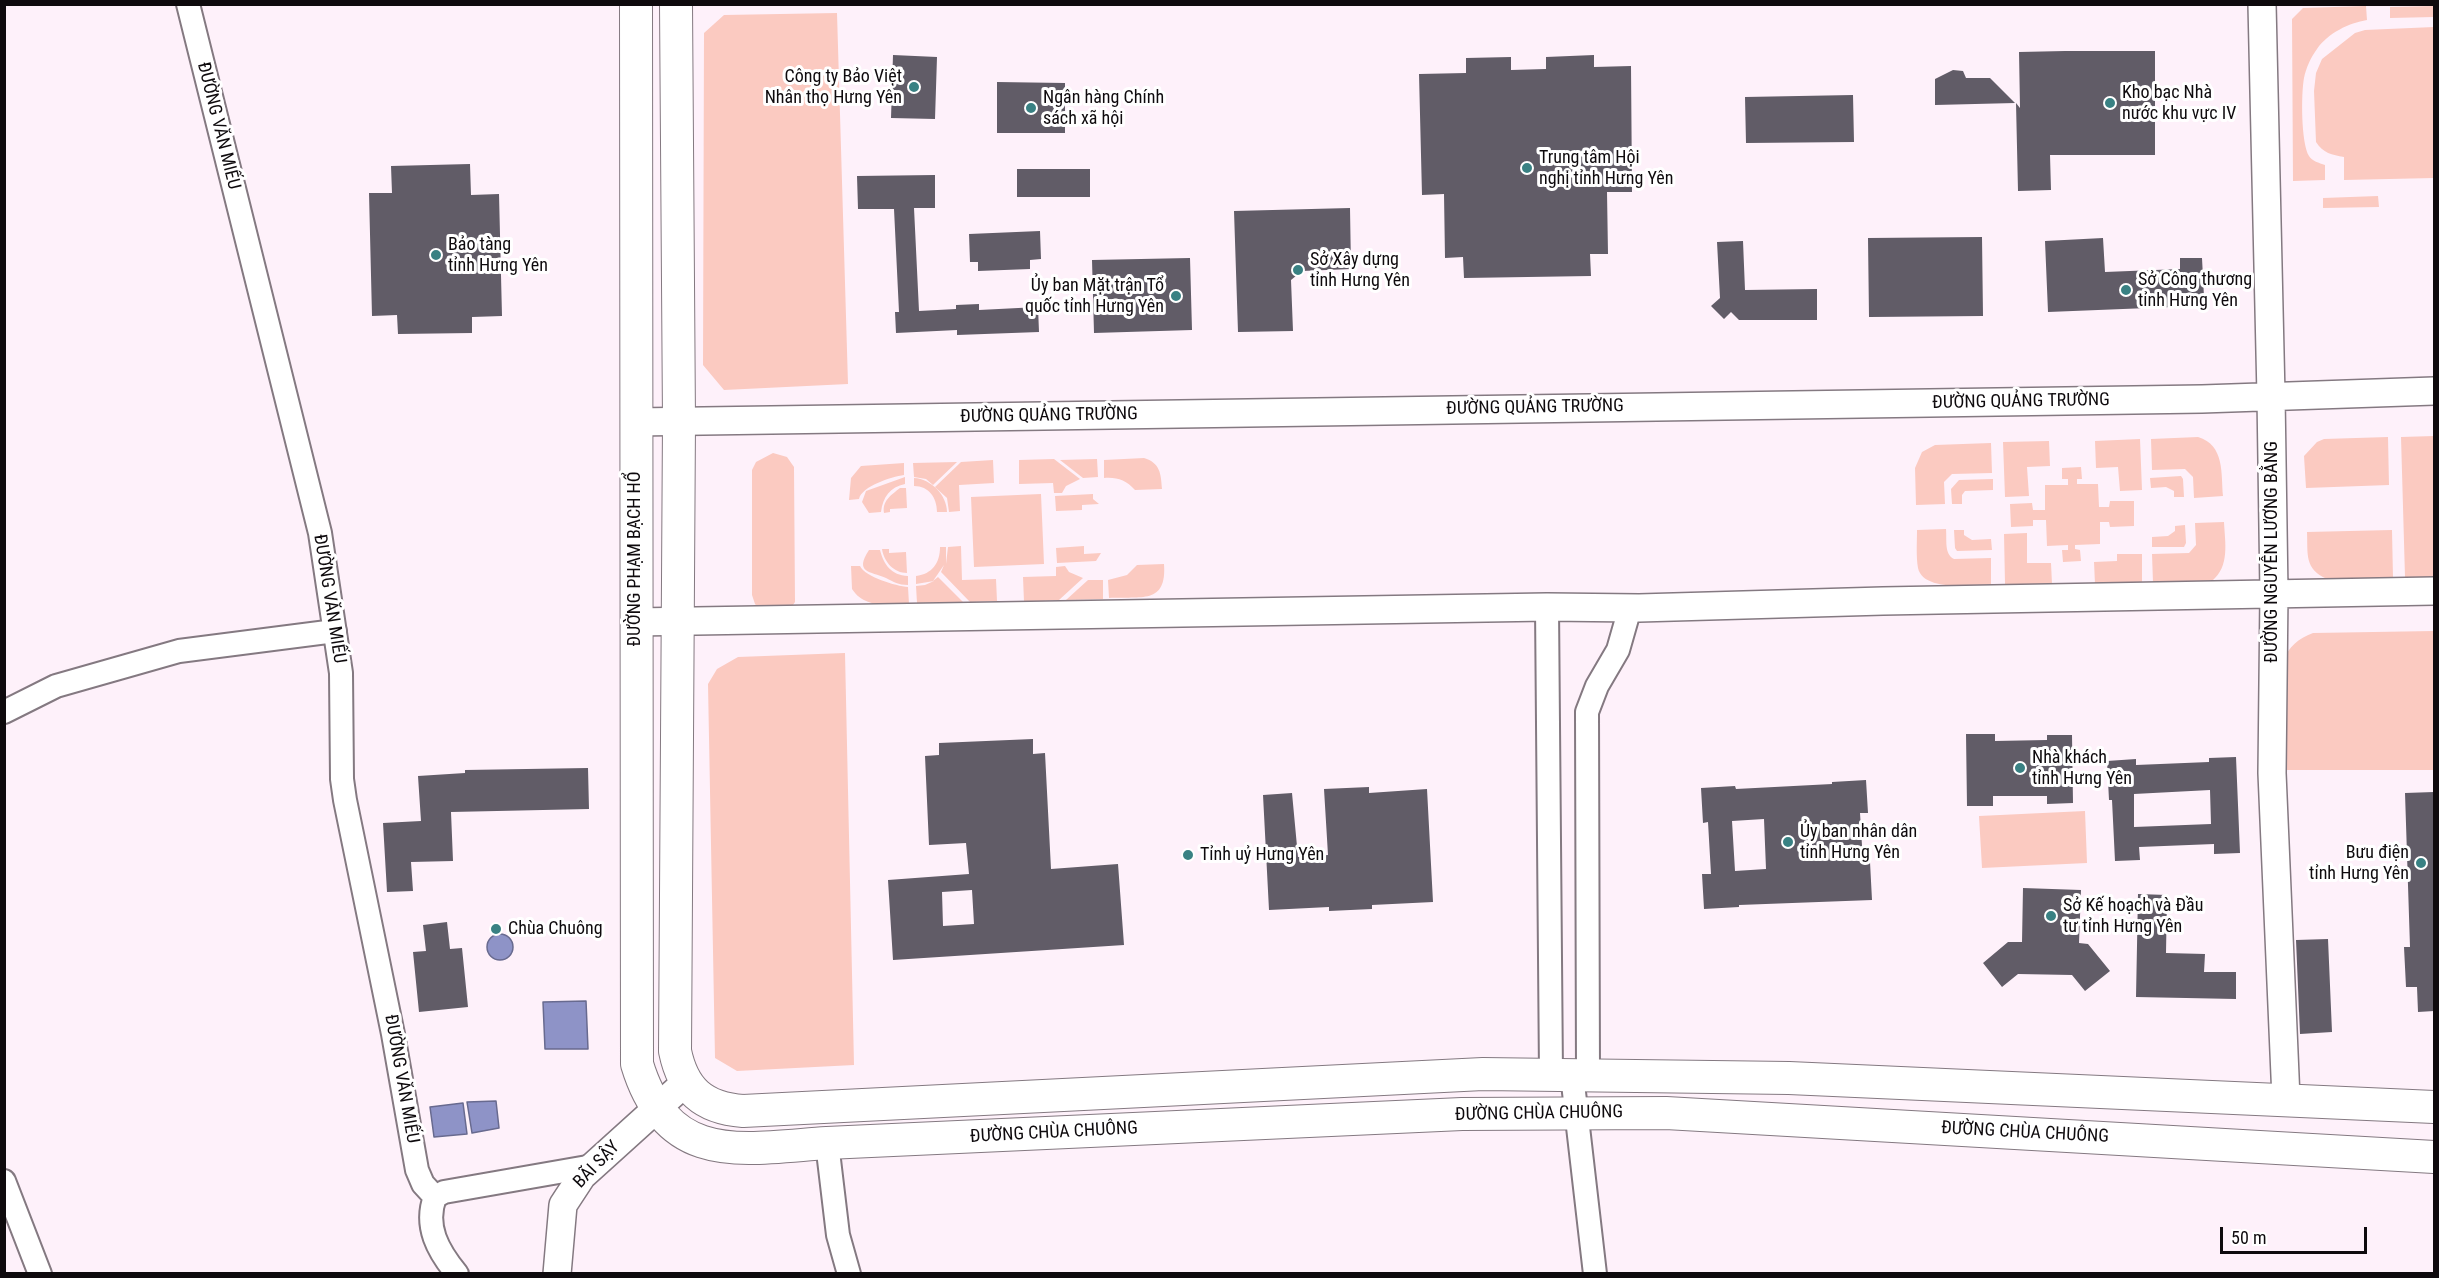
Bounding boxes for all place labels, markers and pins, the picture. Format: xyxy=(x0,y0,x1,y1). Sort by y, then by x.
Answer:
place label: Công ty Bảo Việt Nhân thọ Hưng Yên xyxy=(765,66,902,109)
marker: Công ty Bảo Việt Nhân thọ Hưng Yên xyxy=(907,80,921,94)
place label: Kho bạc Nhà nước khu vực IV xyxy=(2122,82,2236,124)
place label: Ngân hàng Chính sách xã hội xyxy=(1043,87,1164,130)
marker: Kho bạc Nhà nước khu vực IV xyxy=(2103,96,2117,110)
marker: Ngân hàng Chính sách xã hội xyxy=(1024,101,1038,115)
place label: Trung tâm Hội nghị tỉnh Hưng Yên xyxy=(1539,147,1673,190)
marker: Trung tâm Hội nghị tỉnh Hưng Yên xyxy=(1520,161,1534,175)
place label: Bảo tàng tỉnh Hưng Yên xyxy=(448,234,548,276)
marker: Bảo tàng tỉnh Hưng Yên xyxy=(429,248,443,262)
place label: Sở Xây dựng tỉnh Hưng Yên xyxy=(1310,249,1410,292)
marker: Sở Xây dựng tỉnh Hưng Yên xyxy=(1291,263,1305,277)
place label: Sở Công thương tỉnh Hưng Yên xyxy=(2138,269,2252,312)
place label: Ủy ban Mặt trận Tổ quốc tỉnh Hưng Yên xyxy=(1025,275,1164,318)
marker: Sở Công thương tỉnh Hưng Yên xyxy=(2119,283,2133,297)
marker: Ủy ban Mặt trận Tổ quốc tỉnh Hưng Yên xyxy=(1169,289,1183,303)
place label: Nhà khách tỉnh Hưng Yên xyxy=(2032,747,2132,789)
marker: Nhà khách tỉnh Hưng Yên xyxy=(2013,761,2027,775)
place label: Ủy ban nhân dân tỉnh Hưng Yên xyxy=(1800,821,1917,864)
marker: Ủy ban nhân dân tỉnh Hưng Yên xyxy=(1781,835,1795,849)
place label: Bưu điện tỉnh Hưng Yên xyxy=(2309,842,2409,884)
place label: Tỉnh uỷ Hưng Yên xyxy=(1200,844,1324,866)
marker: Tỉnh uỷ Hưng Yên xyxy=(1181,848,1195,862)
marker: Bưu điện tỉnh Hưng Yên xyxy=(2414,856,2428,870)
place label: Sở Kế hoạch và Đầu tư tỉnh Hưng Yên xyxy=(2063,895,2203,938)
marker: Sở Kế hoạch và Đầu tư tỉnh Hưng Yên xyxy=(2044,909,2058,923)
place label: Chùa Chuông xyxy=(508,918,603,940)
marker: Chùa Chuông xyxy=(489,922,503,936)

